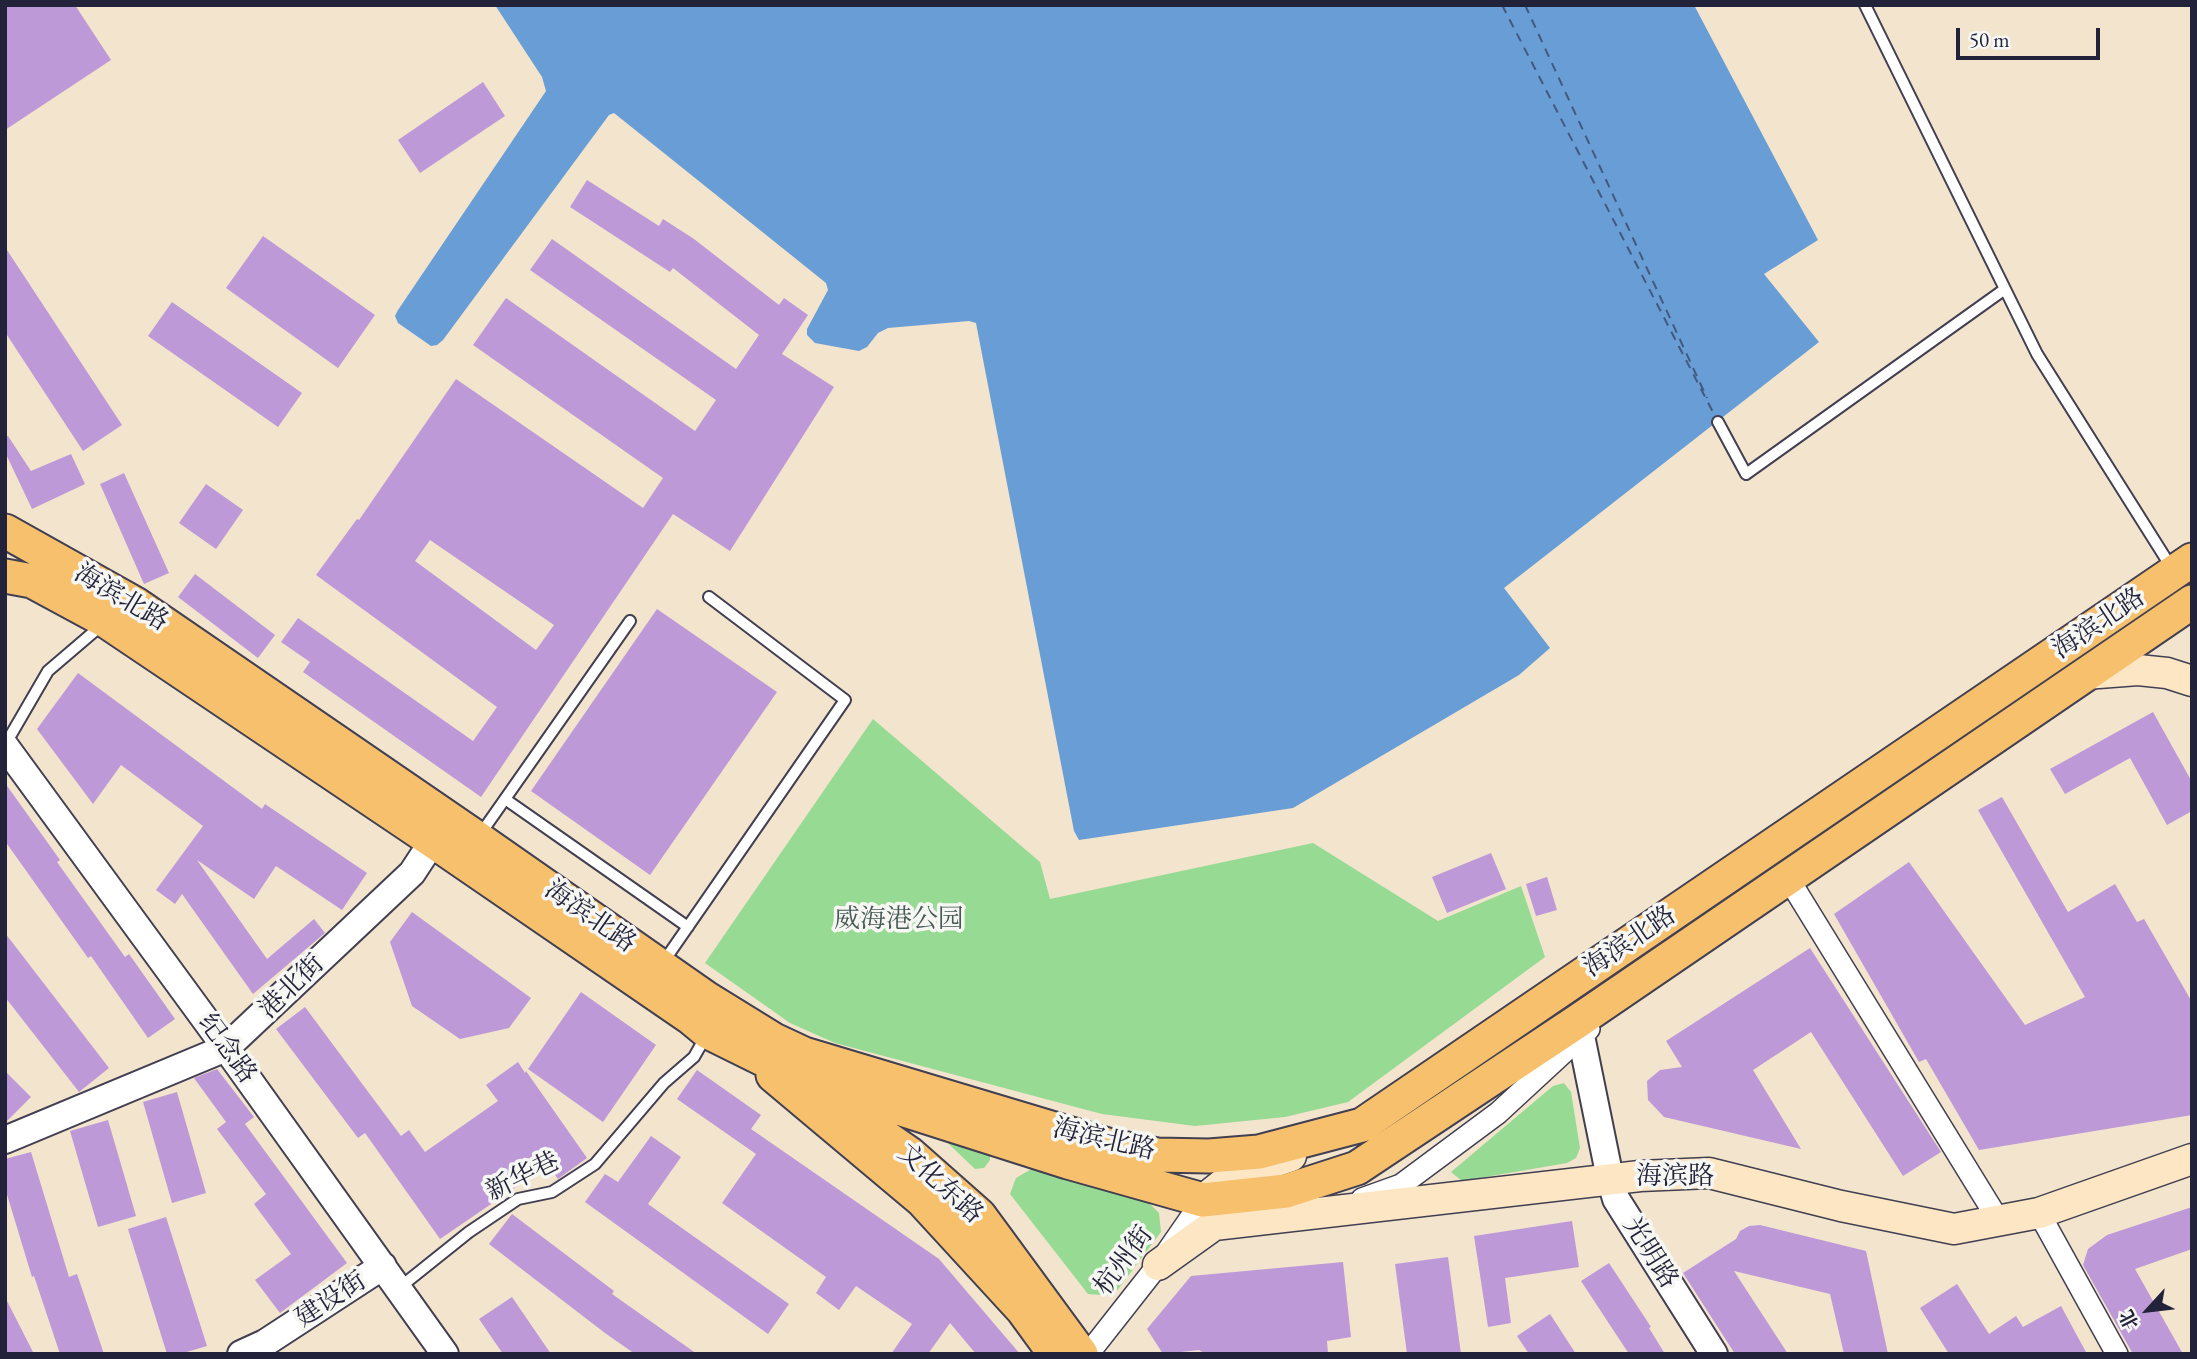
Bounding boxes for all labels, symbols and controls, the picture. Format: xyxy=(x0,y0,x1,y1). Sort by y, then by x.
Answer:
scale bar xyxy=(1959,14,2102,58)
text: 50 m xyxy=(1969,26,2010,53)
street label: 海滨北路 xyxy=(68,558,174,638)
street label: 海滨北路 xyxy=(2047,582,2151,666)
street label: 海滨北路 xyxy=(538,874,642,960)
street label: 海滨北路 xyxy=(1578,900,1682,984)
park label: 威海港公园 xyxy=(834,904,964,936)
street label: 港北街 xyxy=(253,949,331,1025)
street label: 纪念路 xyxy=(191,1008,263,1090)
street label: 海滨北路 xyxy=(1050,1113,1158,1167)
street label: 文化东路 xyxy=(891,1138,989,1230)
street label: 新华巷 xyxy=(481,1146,565,1208)
street label: 海滨路 xyxy=(1636,1161,1714,1193)
street label: 光明路 xyxy=(1616,1212,1684,1294)
street label: 杭州街 xyxy=(1088,1220,1160,1302)
street label: 建设街 xyxy=(290,1266,372,1334)
north arrow xyxy=(2113,1275,2183,1345)
text: 北 xyxy=(2113,1306,2144,1334)

